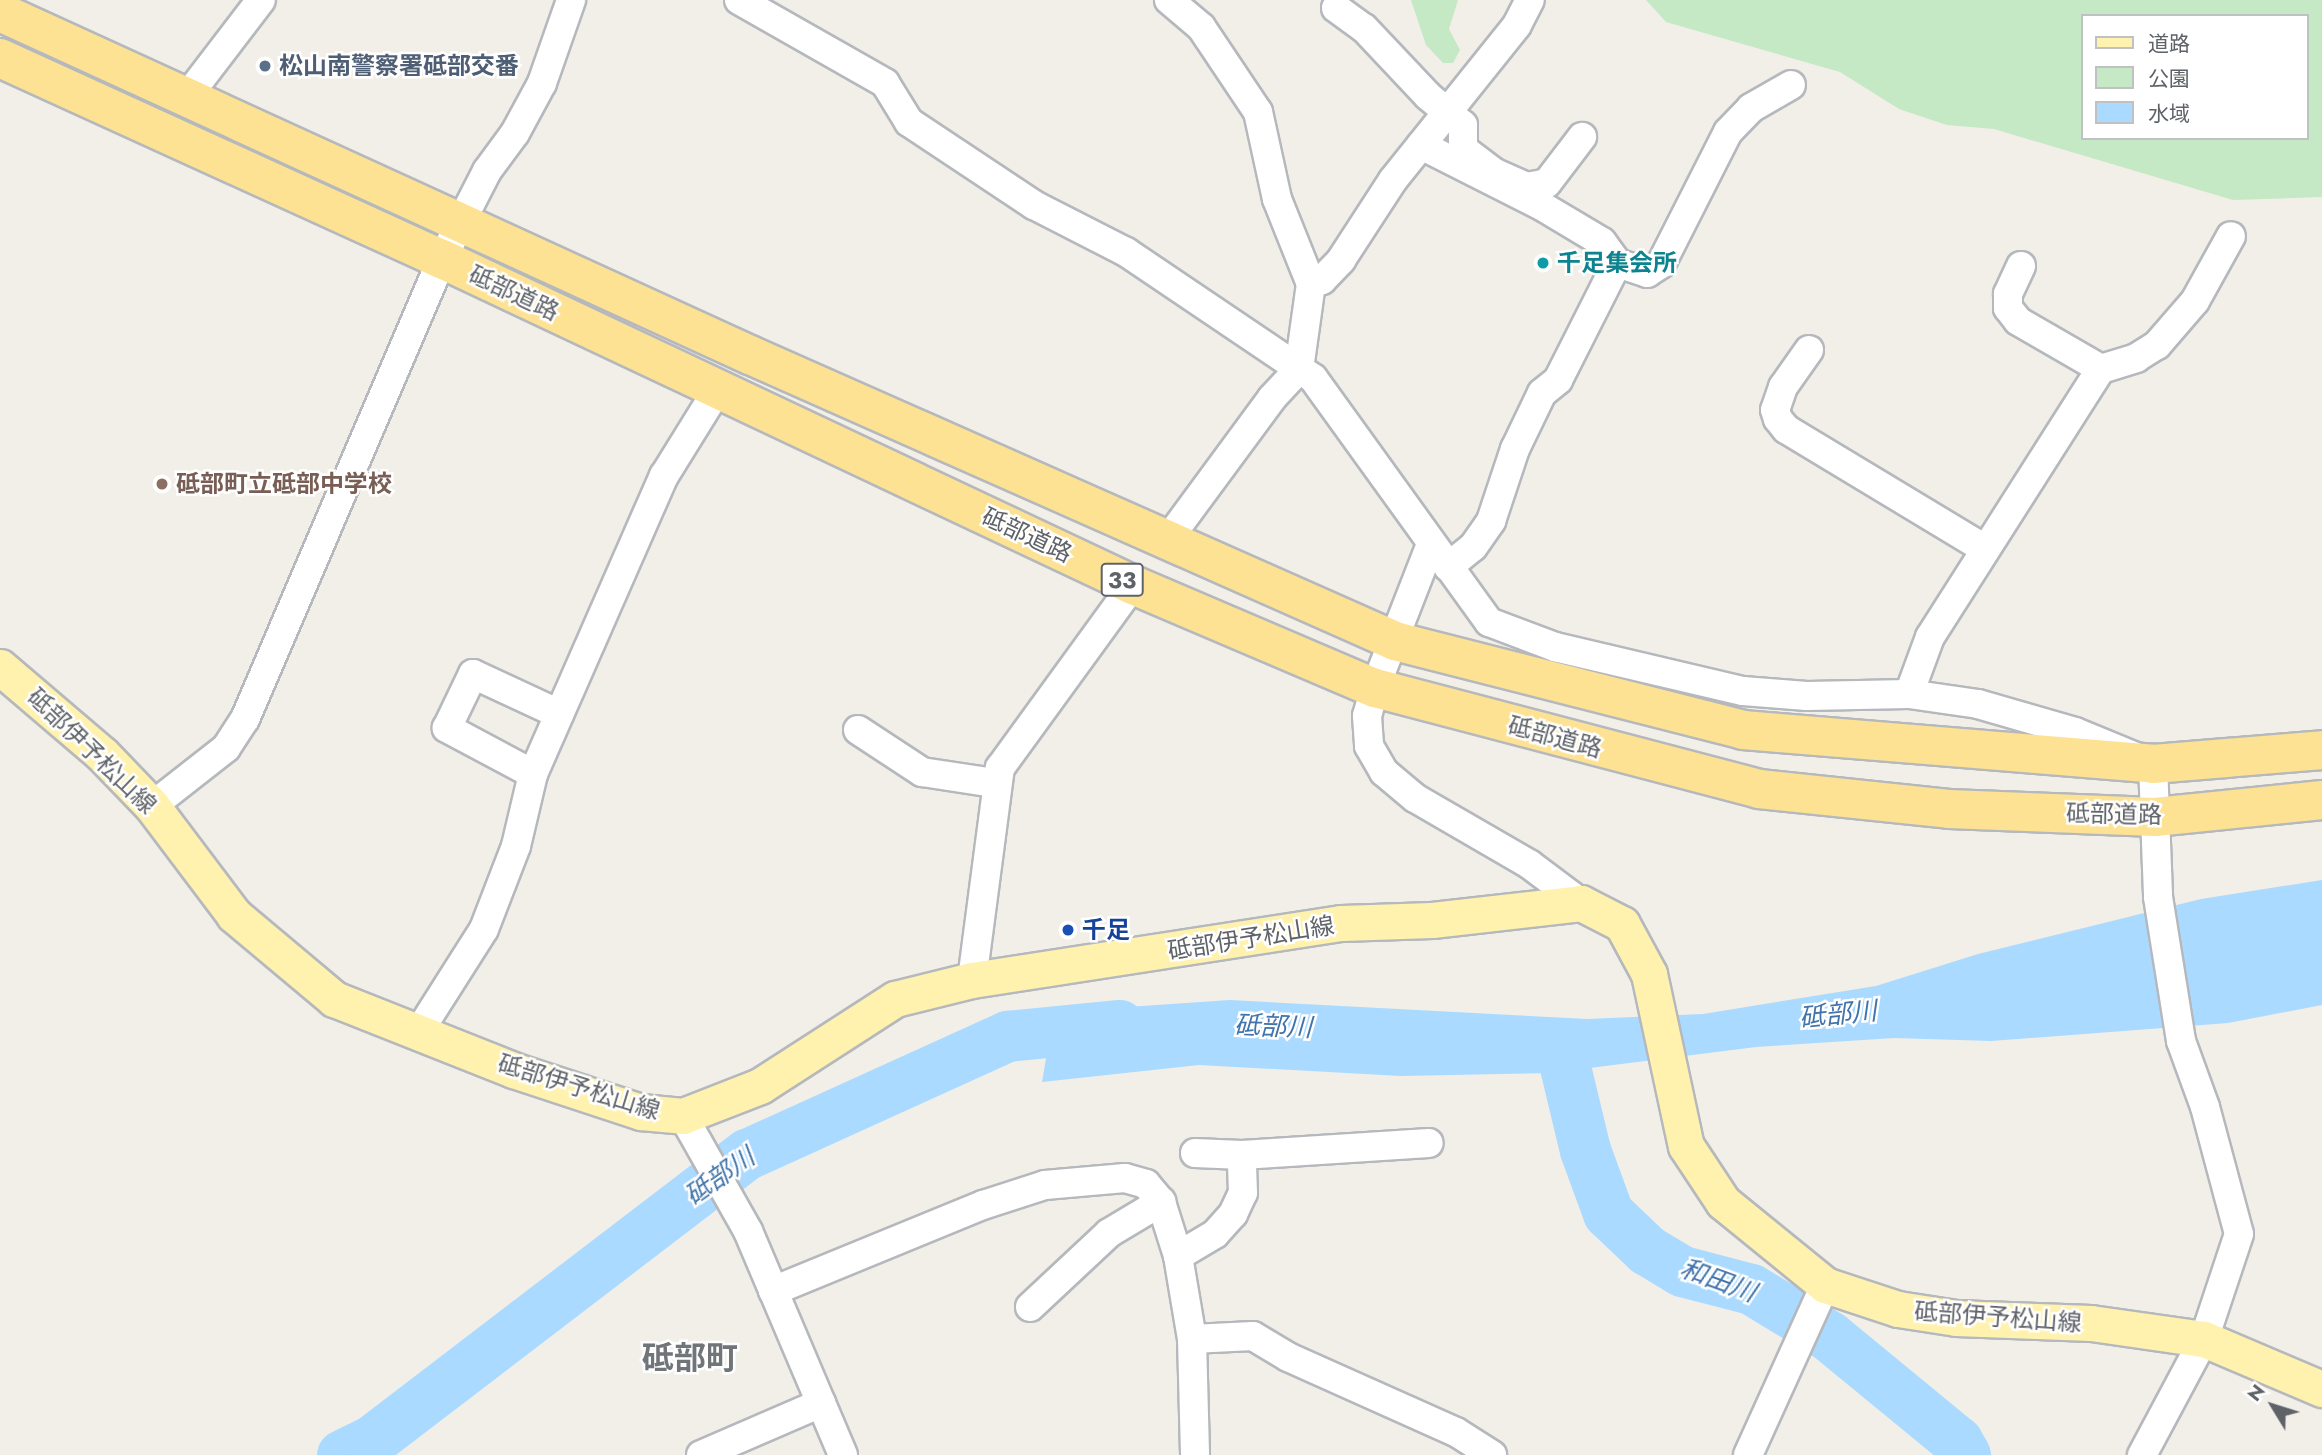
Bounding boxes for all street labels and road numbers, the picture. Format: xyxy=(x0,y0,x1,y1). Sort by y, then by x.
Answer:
street label: 砥部道路 xyxy=(464,260,564,326)
street label: 砥部道路 xyxy=(977,502,1077,568)
road number: 33 xyxy=(1099,560,1145,600)
street label: 砥部伊予松山線 xyxy=(22,682,162,820)
street label: 砥部道路 xyxy=(1505,711,1605,763)
street label: 砥部道路 xyxy=(2066,799,2162,829)
street label: 砥部伊予松山線 xyxy=(1166,911,1336,965)
street label: 砥部伊予松山線 xyxy=(494,1049,664,1125)
street label: 砥部伊予松山線 xyxy=(1913,1297,2083,1337)

